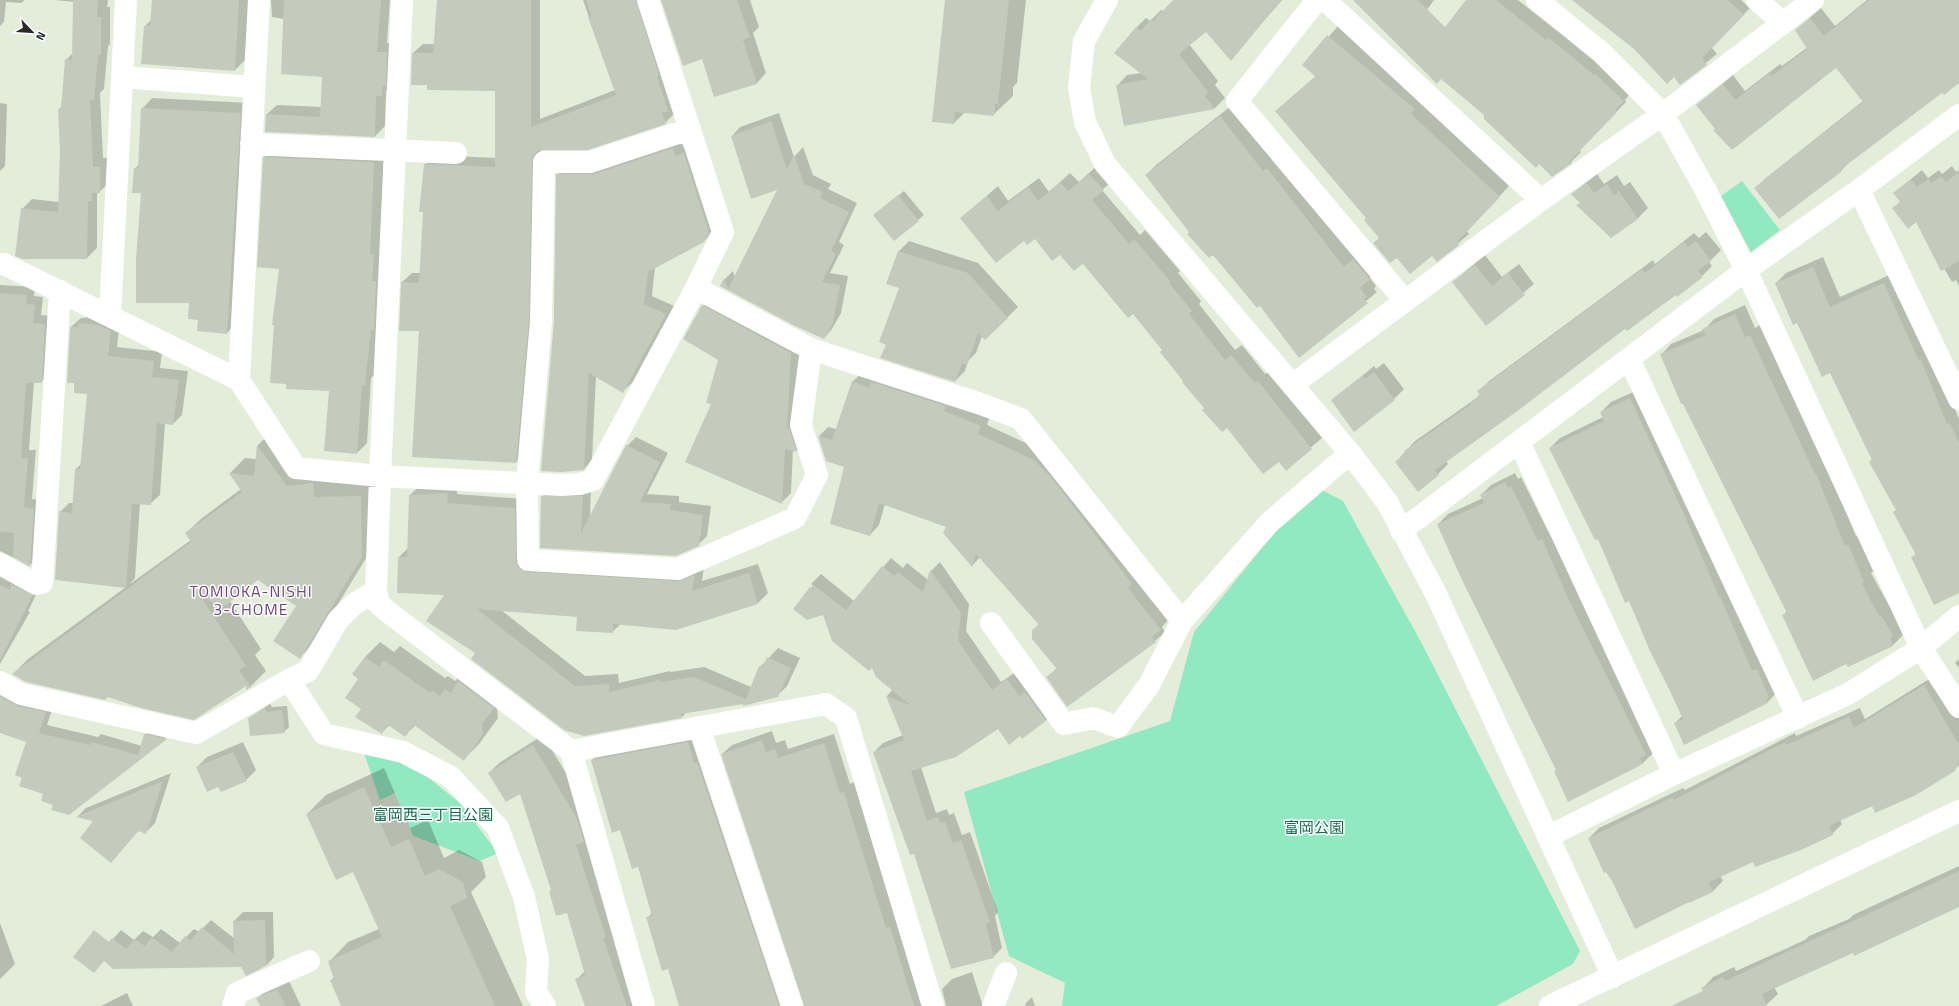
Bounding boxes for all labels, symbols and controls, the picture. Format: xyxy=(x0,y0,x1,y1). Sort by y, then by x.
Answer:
north arrow xyxy=(12,12,52,52)
text: N xyxy=(32,29,50,43)
district label: TOMIOKA-NISHI 3-CHOME xyxy=(189,579,313,621)
park label: 富岡西三丁目公園 xyxy=(373,803,493,826)
park label: 富岡公園 xyxy=(1284,816,1344,839)

